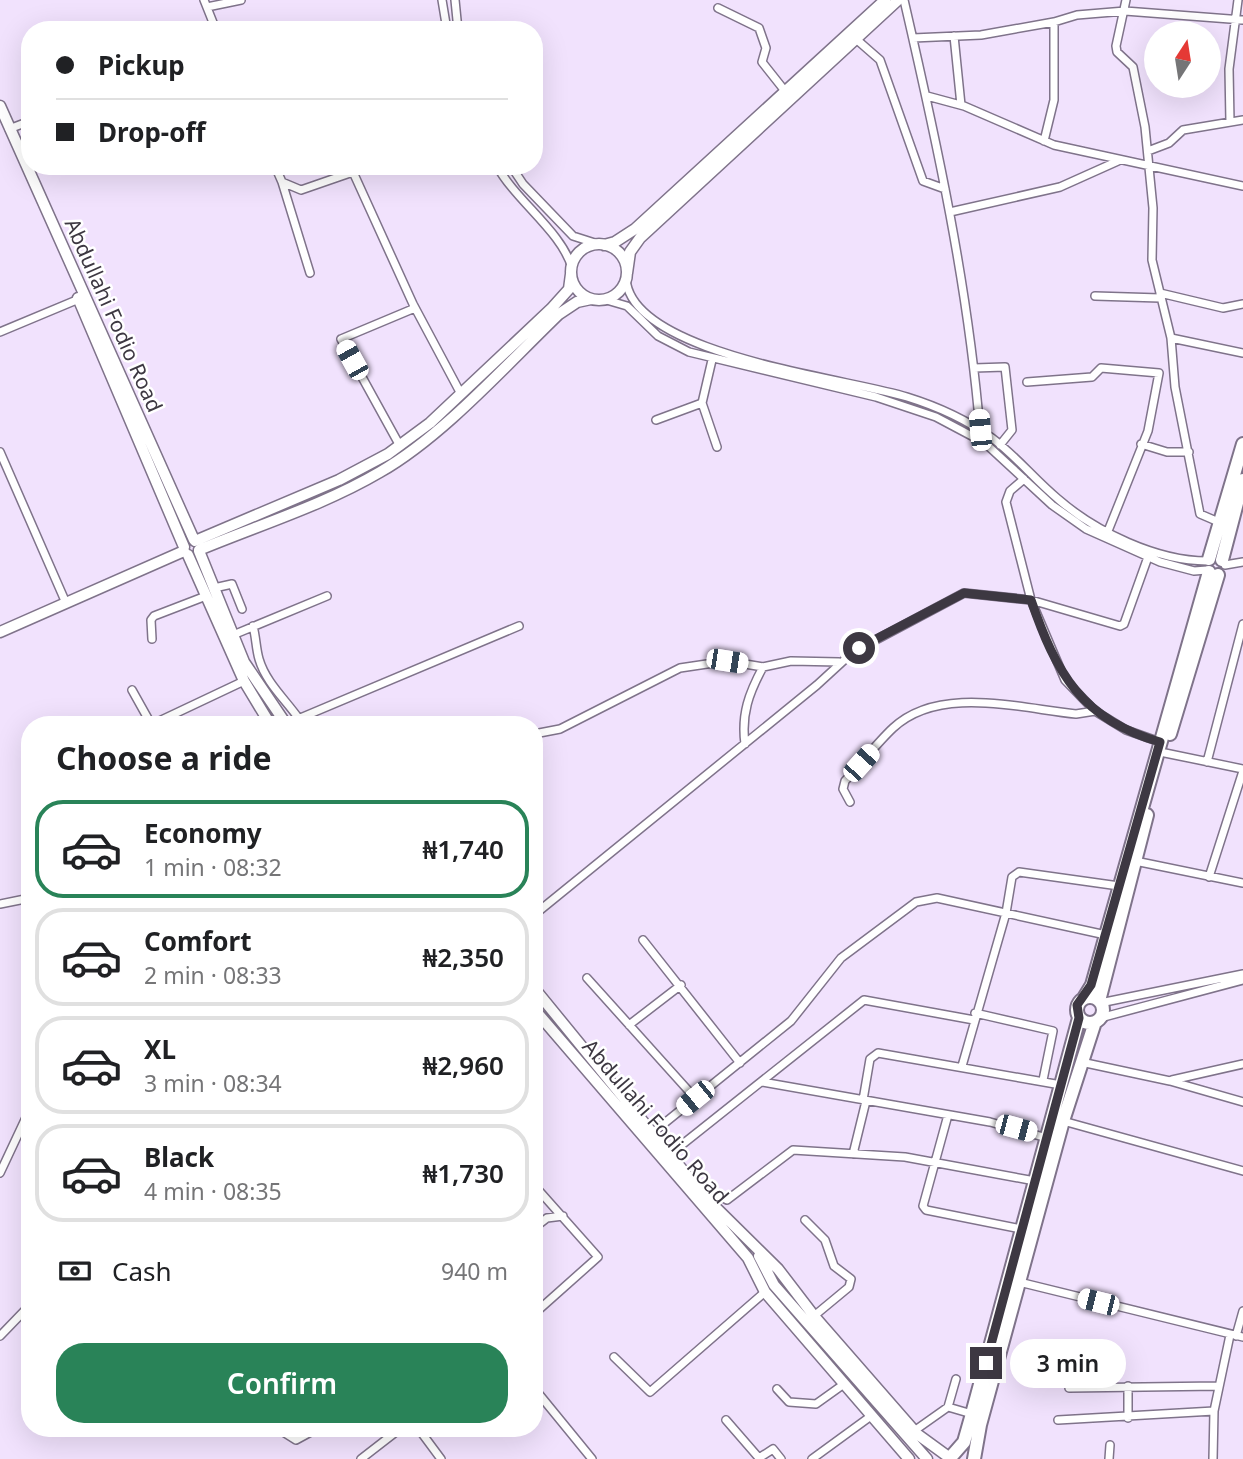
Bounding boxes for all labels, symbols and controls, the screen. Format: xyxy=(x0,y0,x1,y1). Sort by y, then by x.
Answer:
north arrow xyxy=(1144,21,1222,98)
map controls xyxy=(1144,21,1221,98)
text: Pickup xyxy=(98,47,185,83)
text: Drop-off xyxy=(98,114,205,150)
street label: Abdullahi Fodio Road xyxy=(59,214,169,416)
car xyxy=(333,337,372,383)
car xyxy=(968,408,993,452)
route start xyxy=(843,632,875,664)
car xyxy=(705,647,750,675)
text: Choose a ride xyxy=(56,736,272,779)
car xyxy=(840,740,883,786)
text: Economy xyxy=(144,815,262,851)
icon: car xyxy=(60,818,123,881)
text: ₦1,740 xyxy=(422,831,504,867)
text: 1 min · 08:32 xyxy=(144,851,282,883)
text: Comfort xyxy=(144,923,252,959)
icon: car xyxy=(60,926,123,989)
text: ₦2,350 xyxy=(422,939,504,975)
text: 2 min · 08:33 xyxy=(144,959,282,991)
text: XL xyxy=(144,1031,176,1067)
street label: Abdullahi Fodio Road xyxy=(577,1033,735,1209)
icon: car xyxy=(60,1034,123,1097)
text: ₦2,960 xyxy=(422,1047,504,1083)
text: 3 min · 08:34 xyxy=(144,1067,282,1099)
car xyxy=(673,1077,718,1119)
car xyxy=(993,1112,1040,1144)
text: Black xyxy=(144,1139,214,1175)
icon: car xyxy=(60,1142,123,1205)
text: ₦1,730 xyxy=(422,1155,504,1191)
text: 4 min · 08:35 xyxy=(144,1175,282,1207)
icon: cash xyxy=(56,1252,94,1290)
text: Cash xyxy=(112,1253,172,1289)
text: 940 m xyxy=(441,1255,508,1287)
car xyxy=(1076,1287,1121,1317)
callout: 3 min xyxy=(1010,1338,1126,1388)
button: Confirm xyxy=(56,1343,508,1423)
route end xyxy=(970,1347,1002,1379)
text: 3 min xyxy=(1037,1347,1099,1379)

